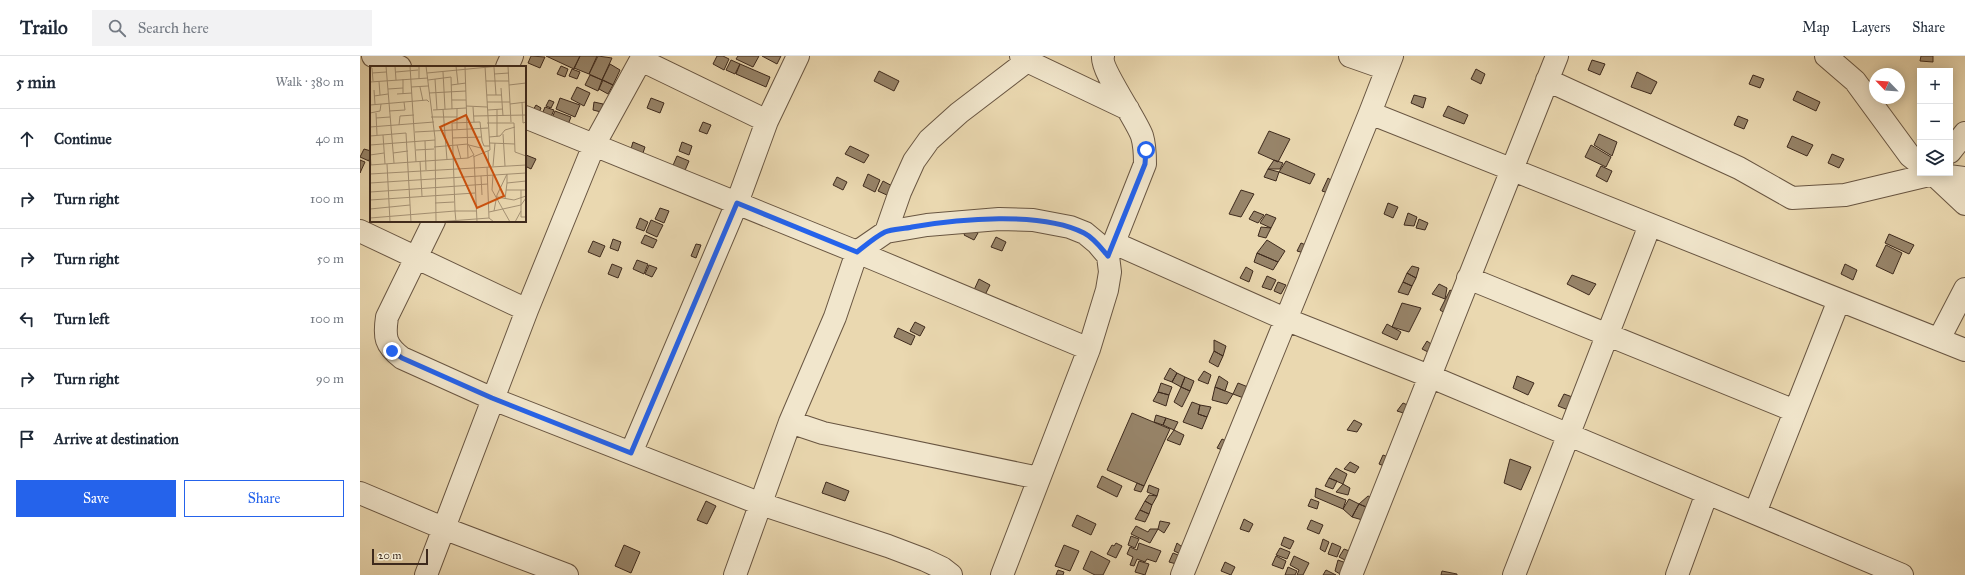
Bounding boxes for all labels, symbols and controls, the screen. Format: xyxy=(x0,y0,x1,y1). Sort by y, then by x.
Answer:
search box xyxy=(92,10,372,46)
text: Trailo xyxy=(20,16,68,39)
icon: search xyxy=(106,17,128,39)
text: Search here xyxy=(138,19,209,37)
text: Map xyxy=(1802,19,1830,36)
text: Layers xyxy=(1852,19,1890,36)
text: Share xyxy=(1912,19,1945,36)
inset map xyxy=(370,66,526,222)
north arrow xyxy=(1869,68,1905,104)
map controls xyxy=(1917,68,1953,176)
button: + xyxy=(1917,68,1953,104)
text: 5 min xyxy=(16,72,56,93)
text: Walk · 380 m xyxy=(275,74,344,90)
button: − xyxy=(1917,104,1953,140)
icon: ahead xyxy=(16,128,38,150)
text: Continue xyxy=(54,130,112,148)
text: 40 m xyxy=(315,131,344,147)
button: layers xyxy=(1917,140,1953,176)
route start xyxy=(1137,141,1155,159)
icon: right xyxy=(16,188,38,210)
text: Turn right xyxy=(54,190,119,208)
text: 100 m xyxy=(310,191,344,207)
icon: right xyxy=(16,248,38,270)
text: Turn right xyxy=(54,250,119,268)
text: 50 m xyxy=(317,251,344,267)
icon: left xyxy=(16,308,38,330)
text: Turn left xyxy=(54,310,110,328)
text: 100 m xyxy=(310,311,344,327)
route end xyxy=(383,342,401,360)
icon: right xyxy=(16,368,38,390)
text: Turn right xyxy=(54,370,119,388)
text: 90 m xyxy=(316,371,344,387)
icon: arrive xyxy=(16,428,38,450)
text: Arrive at destination xyxy=(54,430,179,448)
button: Save xyxy=(16,480,176,517)
button: Share xyxy=(184,480,344,517)
scale bar xyxy=(372,547,428,566)
text: 20 m xyxy=(378,549,401,562)

